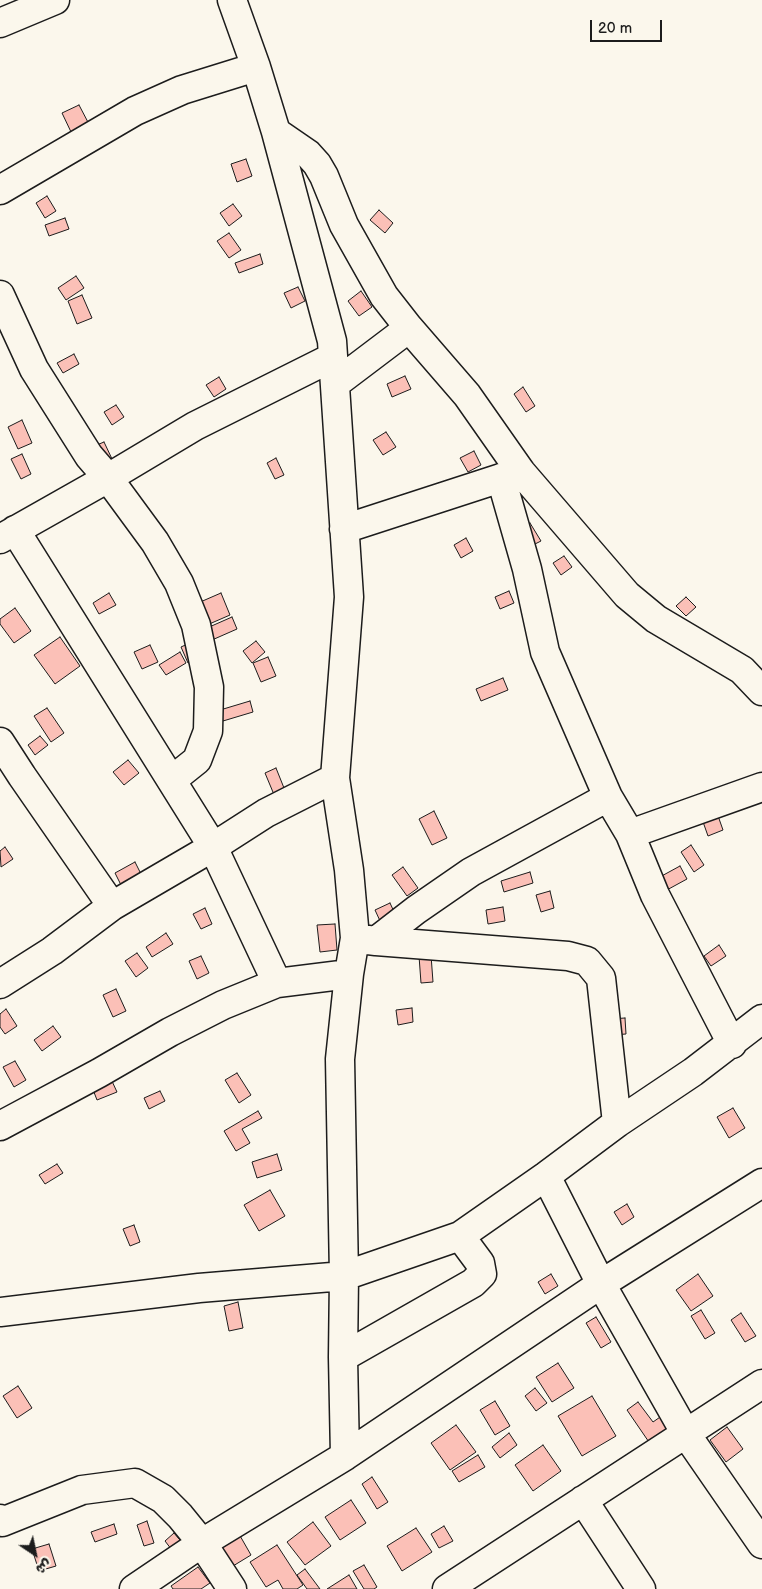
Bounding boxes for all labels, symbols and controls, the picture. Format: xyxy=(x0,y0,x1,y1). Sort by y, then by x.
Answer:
scale bar xyxy=(592,10,664,42)
text: 20 m xyxy=(598,19,632,38)
north arrow xyxy=(10,1529,60,1579)
text: ش xyxy=(33,1555,55,1578)

